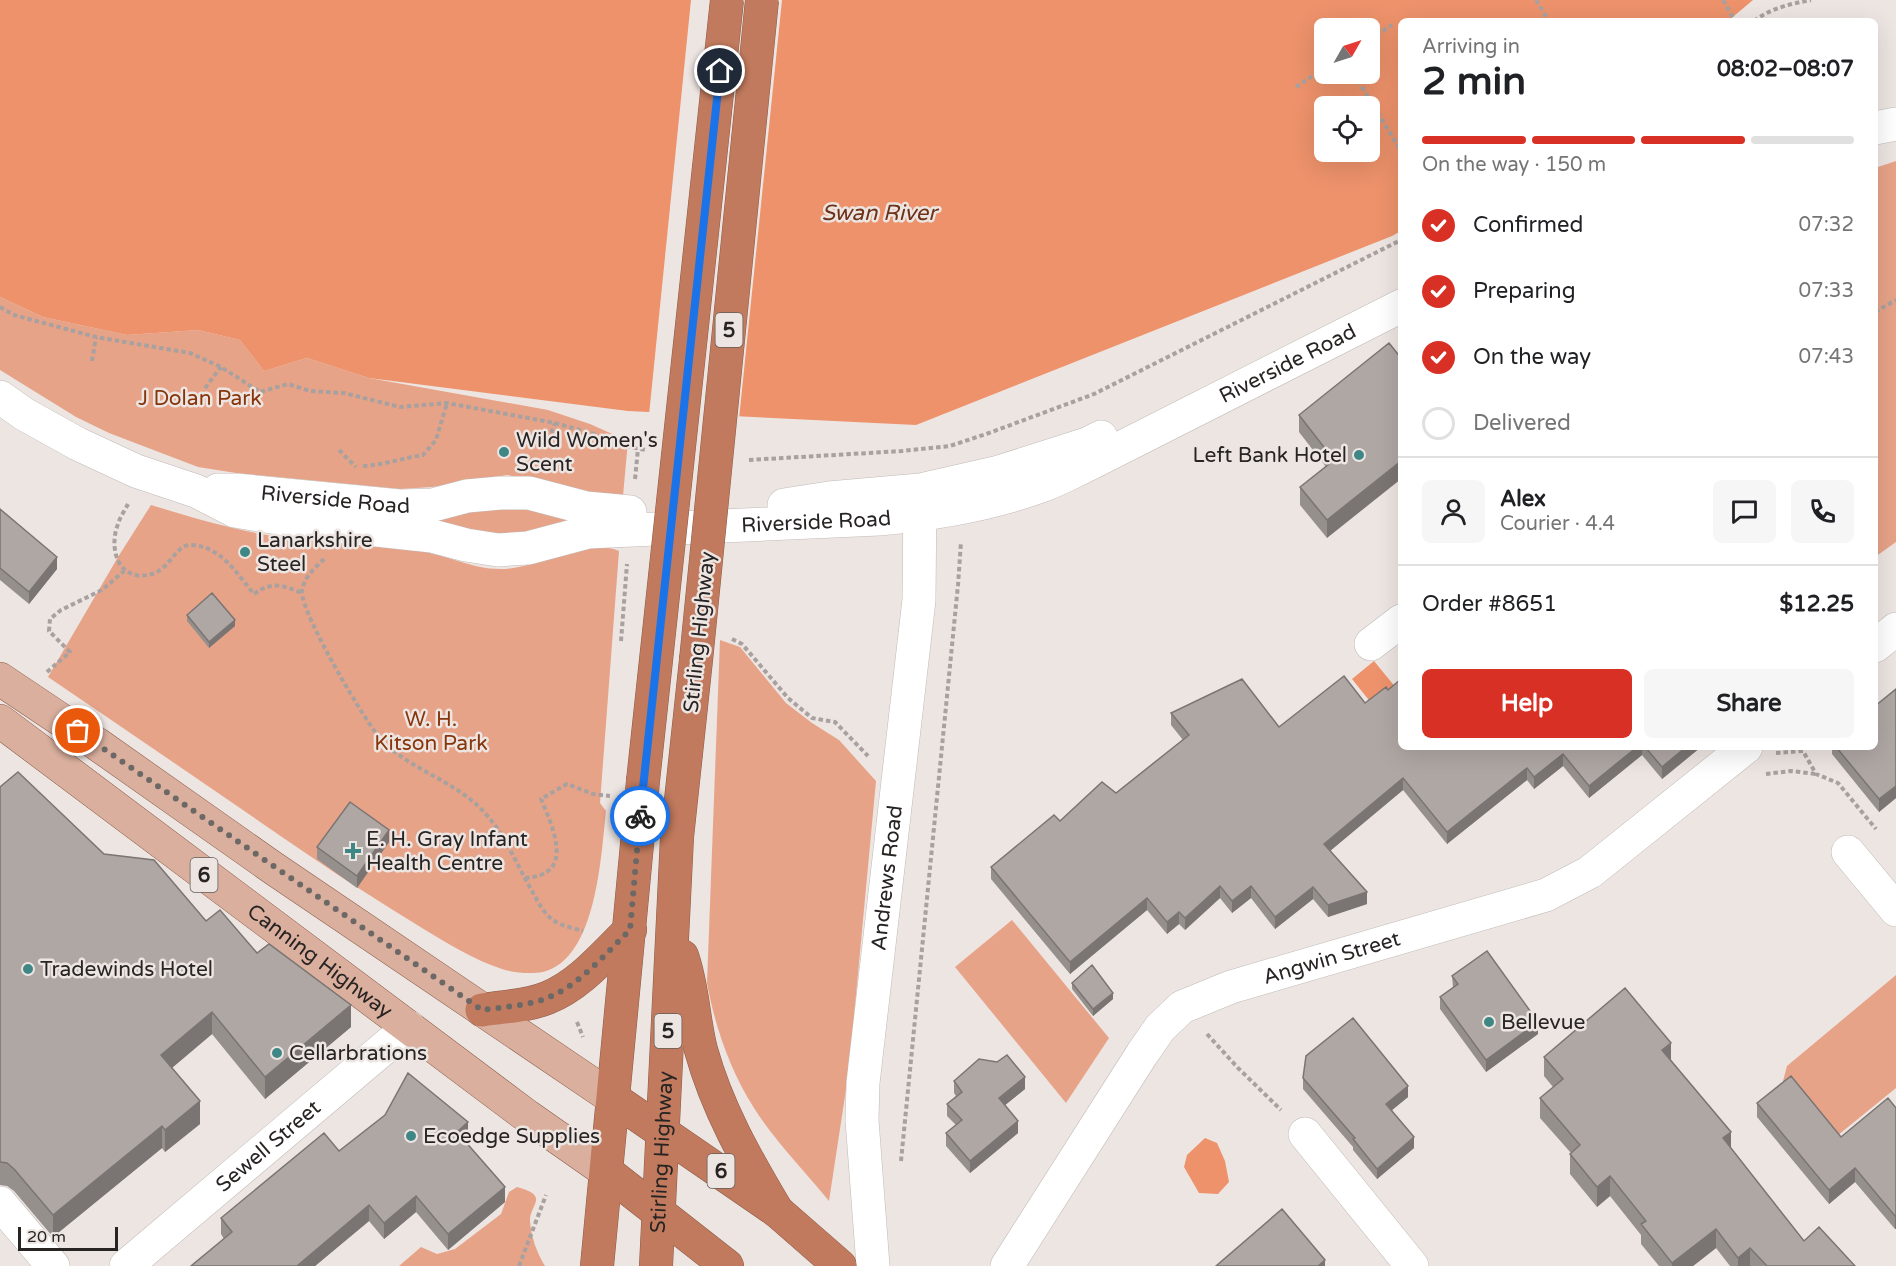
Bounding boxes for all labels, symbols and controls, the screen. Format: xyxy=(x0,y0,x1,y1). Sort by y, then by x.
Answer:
north arrow xyxy=(1314,18,1380,84)
map controls xyxy=(1314,18,1380,162)
text: Arriving in xyxy=(1422,35,1520,59)
pin xyxy=(694,45,745,96)
icon: home xyxy=(703,54,736,87)
text: 08:02–08:07 xyxy=(1717,56,1854,82)
text: 2 min xyxy=(1422,58,1526,105)
button: locate xyxy=(1314,96,1380,162)
text: On the way · 150 m xyxy=(1422,153,1606,177)
water label: Swan River xyxy=(821,200,939,226)
icon: check xyxy=(1422,209,1455,242)
text: Confirmed xyxy=(1473,212,1583,238)
text: 07:32 xyxy=(1799,213,1854,237)
icon: check xyxy=(1422,275,1455,308)
text: Preparing xyxy=(1473,278,1576,304)
text: 07:33 xyxy=(1799,279,1854,303)
road number: 5 xyxy=(716,313,742,347)
street label: Riverside Road xyxy=(1215,319,1360,409)
icon: check xyxy=(1422,341,1455,374)
text: On the way xyxy=(1473,344,1591,370)
text: 07:43 xyxy=(1799,345,1854,369)
park label: J Dolan Park xyxy=(138,386,262,411)
text: Delivered xyxy=(1473,410,1571,436)
place label: Wild Women's Scent xyxy=(516,428,658,477)
place label: Left Bank Hotel xyxy=(1192,443,1347,468)
marker: Wild Women's Scent xyxy=(497,445,511,459)
marker: Left Bank Hotel xyxy=(1352,448,1366,462)
street label: Riverside Road xyxy=(260,480,411,519)
button: person xyxy=(1422,480,1485,543)
button: chat xyxy=(1713,480,1776,543)
button: phone xyxy=(1791,480,1854,543)
text: Alex xyxy=(1500,486,1546,512)
street label: Riverside Road xyxy=(741,506,892,538)
text: Courier · 4.4 xyxy=(1500,512,1615,536)
place label: Lanarkshire Steel xyxy=(257,528,373,577)
marker: Lanarkshire Steel xyxy=(238,545,252,559)
street label: Stirling Highway xyxy=(679,550,720,714)
text: Order #8651 xyxy=(1422,591,1557,617)
text: $12.25 xyxy=(1779,591,1854,617)
button: Help xyxy=(1422,669,1632,738)
button: Share xyxy=(1644,669,1854,738)
pin xyxy=(52,705,103,756)
park label: W. H. Kitson Park xyxy=(374,707,488,756)
icon: bag xyxy=(61,714,94,747)
courier xyxy=(610,786,670,846)
icon: bike xyxy=(624,800,657,833)
street label: Andrews Road xyxy=(866,804,908,952)
place label: E. H. Gray Infant Health Centre xyxy=(366,827,528,876)
marker: E. H. Gray Infant Health Centre xyxy=(344,842,362,860)
road number: 6 xyxy=(190,858,218,892)
street label: Canning Highway xyxy=(242,899,397,1024)
street label: Angwin Street xyxy=(1260,926,1403,990)
place label: Tradewinds Hotel xyxy=(40,957,213,982)
marker: Tradewinds Hotel xyxy=(21,962,35,976)
place label: Bellevue xyxy=(1501,1010,1585,1035)
road number: 5 xyxy=(654,1014,682,1048)
marker: Bellevue xyxy=(1482,1015,1496,1029)
place label: Cellarbrations xyxy=(289,1041,427,1066)
marker: Cellarbrations xyxy=(270,1046,284,1060)
street label: Stirling Highway xyxy=(646,1071,679,1234)
street label: Sewell Street xyxy=(211,1095,326,1198)
place label: Ecoedge Supplies xyxy=(423,1124,600,1149)
marker: Ecoedge Supplies xyxy=(404,1129,418,1143)
road number: 6 xyxy=(708,1154,734,1188)
scale bar xyxy=(18,1224,118,1252)
text: 20 m xyxy=(27,1227,66,1247)

